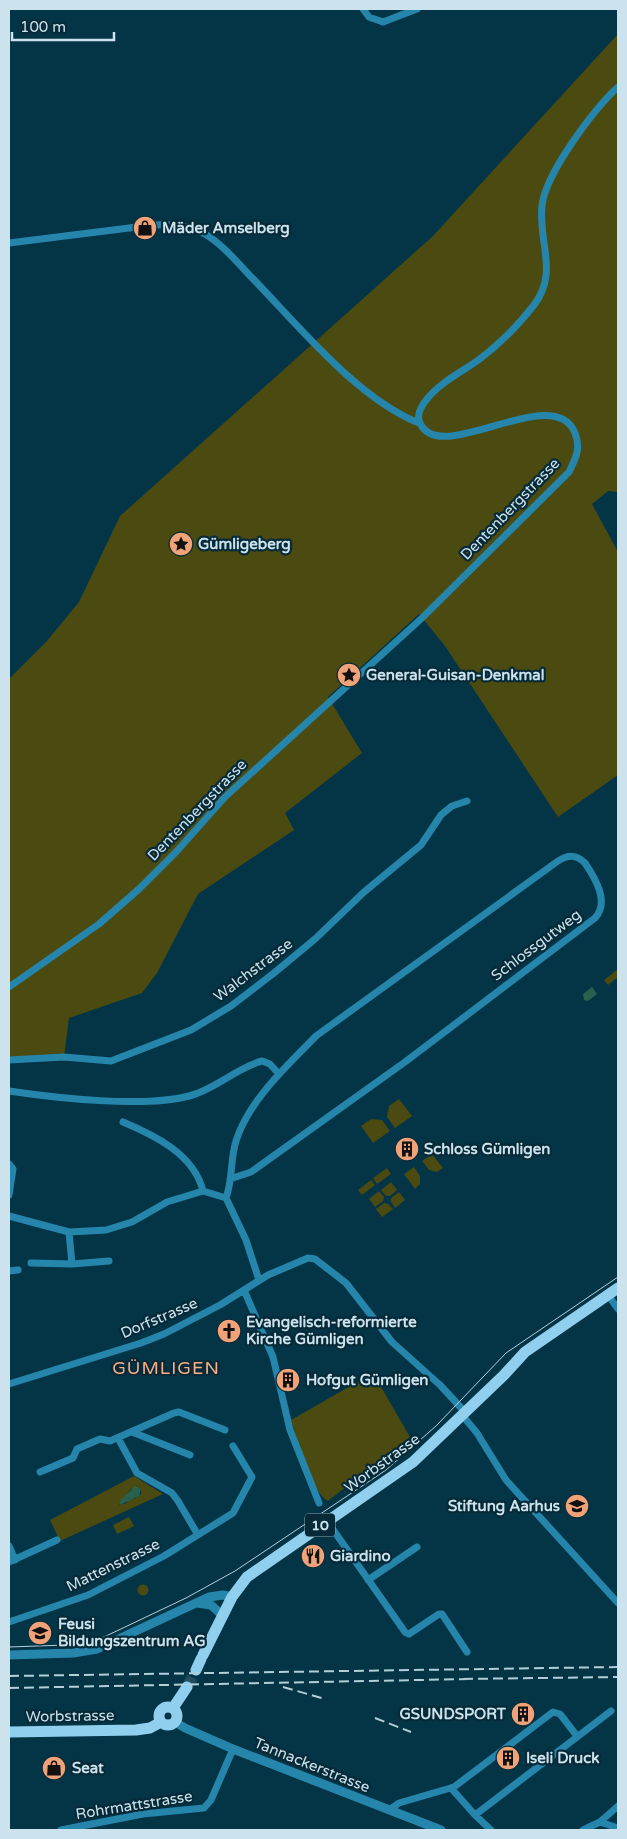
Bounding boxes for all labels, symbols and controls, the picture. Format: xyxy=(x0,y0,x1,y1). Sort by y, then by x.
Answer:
scale bar xyxy=(12,10,115,42)
text: 100 m xyxy=(20,18,66,36)
shop icon: Mäder Amselberg xyxy=(132,215,158,241)
place label: Mäder Amselberg xyxy=(162,219,290,238)
street label: Dentenbergstrasse xyxy=(457,454,563,564)
place icon: Gümligeberg xyxy=(168,531,194,557)
place label: Gümligeberg xyxy=(198,535,291,554)
place icon: General-Guisan-Denkmal xyxy=(336,662,362,688)
place label: General-Guisan-Denkmal xyxy=(366,666,544,684)
street label: Dentenbergstrasse xyxy=(144,755,250,865)
street label: Schlossgutweg xyxy=(488,905,584,985)
street label: Walchstrasse xyxy=(210,935,296,1005)
building icon: Schloss Gümligen xyxy=(394,1136,420,1162)
place label: Schloss Gümligen xyxy=(424,1140,550,1159)
street label: Dorfstrasse xyxy=(118,1294,200,1342)
place label: Evangelisch-reformierte Kirche Gümligen xyxy=(246,1313,417,1349)
church icon: Evangelisch-reformierte Kirche Gümligen xyxy=(216,1318,242,1344)
district label: GÜMLIGEN xyxy=(112,1357,220,1379)
building icon: Hofgut Gümligen xyxy=(275,1367,301,1393)
place label: Hofgut Gümligen xyxy=(306,1371,429,1390)
street label: Worbstrasse xyxy=(341,1430,423,1496)
school or university icon: Stiftung Aarhus xyxy=(564,1493,590,1519)
place label: Stiftung Aarhus xyxy=(448,1497,560,1516)
road number: 10 xyxy=(305,1514,335,1536)
street label: Mattenstrasse xyxy=(63,1535,163,1595)
restaurant icon: Giardino xyxy=(300,1543,326,1569)
place label: Giardino xyxy=(330,1547,391,1565)
place label: Feusi Bildungszentrum AG xyxy=(58,1615,206,1651)
school or university icon: Feusi Bildungszentrum AG xyxy=(27,1620,53,1646)
building icon: GSUNDSPORT xyxy=(510,1701,536,1727)
place label: GSUNDSPORT xyxy=(399,1705,507,1723)
street label: Worbstrasse xyxy=(25,1706,115,1726)
street label: Tannackerstrasse xyxy=(251,1734,373,1796)
building icon: Iseli Druck xyxy=(495,1745,521,1771)
place label: Iseli Druck xyxy=(526,1749,599,1767)
shop icon: Seat xyxy=(41,1755,67,1781)
place label: Seat xyxy=(72,1759,104,1777)
street label: Rohrmattstrasse xyxy=(74,1787,194,1823)

